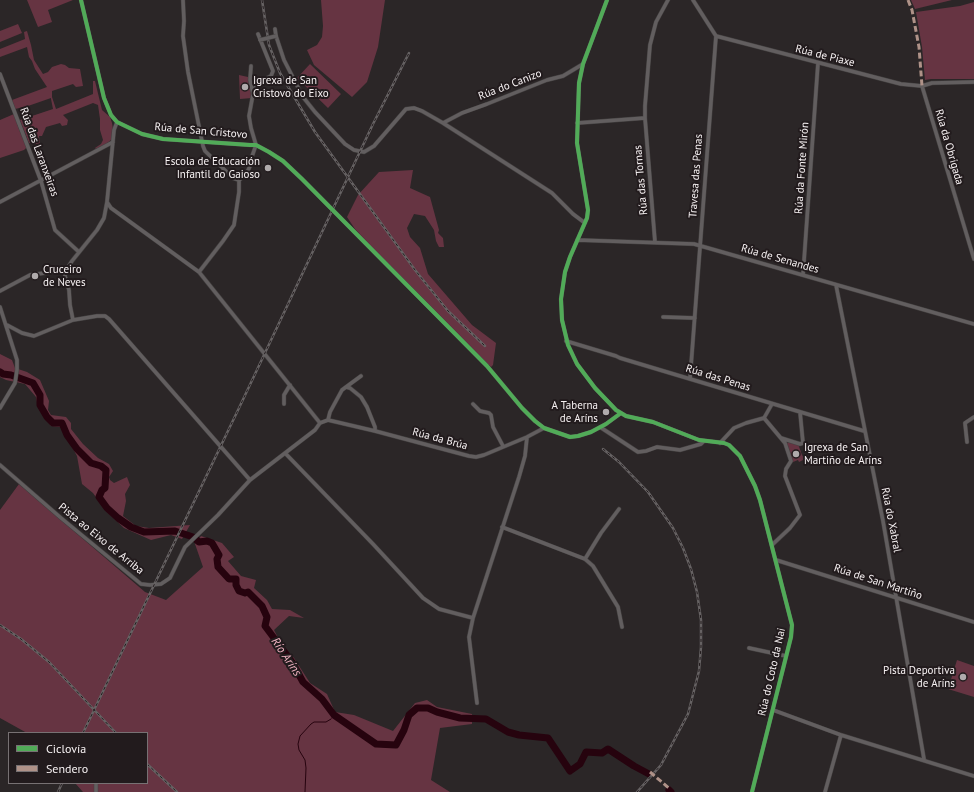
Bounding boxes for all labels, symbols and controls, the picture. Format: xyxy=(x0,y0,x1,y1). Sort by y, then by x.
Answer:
street label: Rúa de Piaxe xyxy=(794,42,856,70)
street label: Rúa do Canizo xyxy=(477,67,543,103)
place label: Igrexa de San Cristovo do Eixo xyxy=(253,74,329,100)
marker: Igrexa de San Cristovo do Eixo xyxy=(240,82,250,92)
street label: Rúa das Laranxeiras xyxy=(17,106,61,198)
street label: Rúa da Obrigada xyxy=(932,108,966,186)
street label: Rúa de San Cristovo xyxy=(154,120,248,142)
street label: Rúa da Fonte Mirón xyxy=(792,122,812,214)
street label: Travesa das Penas xyxy=(686,133,706,219)
street label: Rúa das Tornas xyxy=(631,144,651,216)
place label: Escola de Educación Infantil do Gaioso xyxy=(165,155,260,181)
marker: Escola de Educación Infantil do Gaioso xyxy=(263,163,273,173)
street label: Rúa de Senandes xyxy=(740,242,820,276)
place label: Cruceiro de Neves xyxy=(43,263,86,289)
marker: Cruceiro de Neves xyxy=(30,271,40,281)
street label: Rúa das Penas xyxy=(684,362,752,394)
place label: A Taberna de Aríns xyxy=(551,399,598,425)
marker: A Taberna de Aríns xyxy=(601,407,611,417)
street label: Rúa da Brúa xyxy=(411,425,469,453)
place label: Igrexa de San Martiño de Aríns xyxy=(804,441,882,467)
marker: Igrexa de San Martiño de Aríns xyxy=(791,449,801,459)
street label: Rúa do Xabral xyxy=(878,486,904,554)
street label: Pista ao Eixo de Arriba xyxy=(56,501,146,577)
street label: Rúa de San Martiño xyxy=(832,561,924,603)
street label: Rúa do Coto da Nai xyxy=(755,627,789,717)
water label: Río Aríns xyxy=(268,635,304,679)
place label: Pista Deportiva de Aríns xyxy=(883,664,955,690)
marker: Pista Deportiva de Aríns xyxy=(958,672,968,682)
legend xyxy=(8,732,148,784)
text: Ciclovía xyxy=(46,741,86,756)
text: Sendero xyxy=(46,761,88,776)

